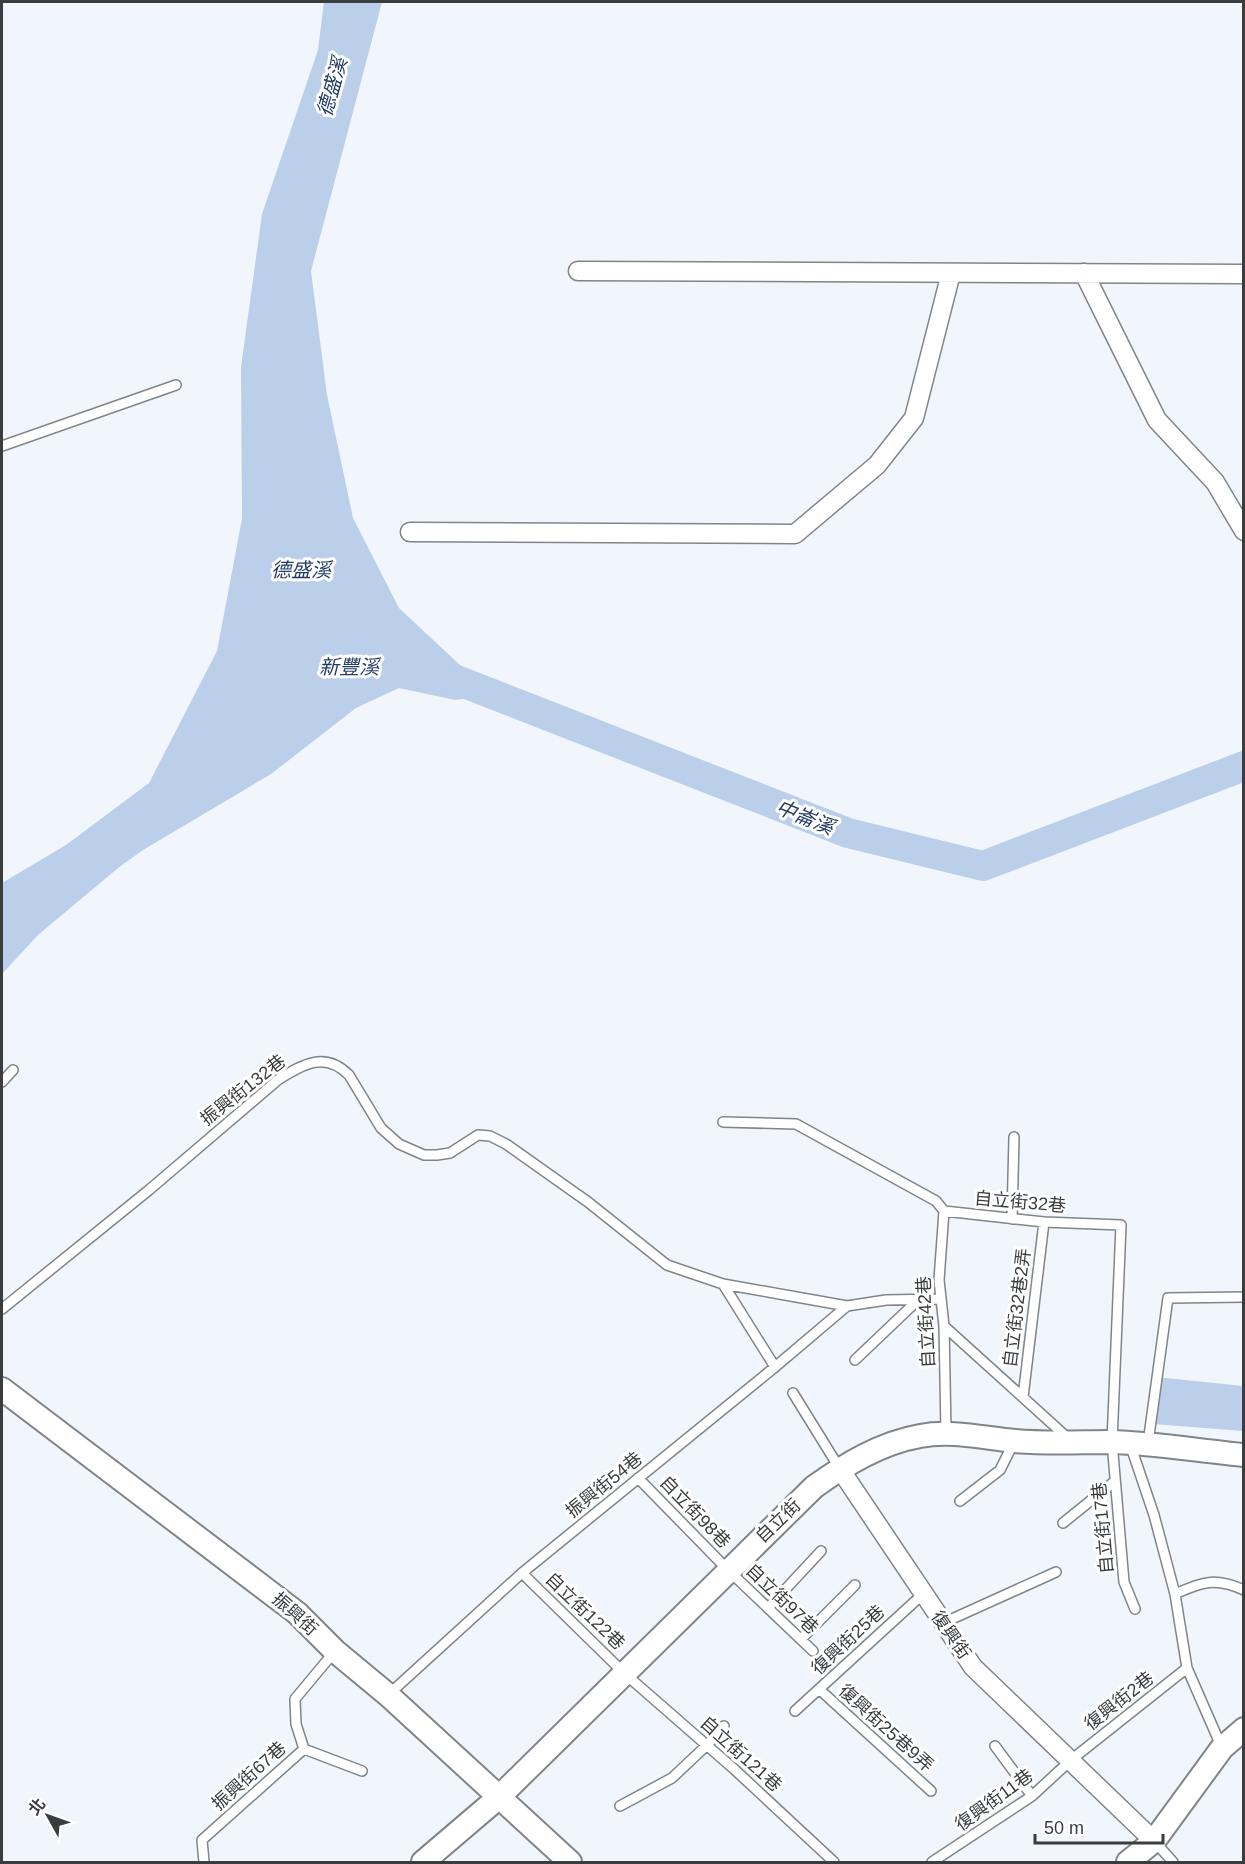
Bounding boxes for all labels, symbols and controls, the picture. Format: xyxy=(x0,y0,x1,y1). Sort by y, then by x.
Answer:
water label: 德盛溪 xyxy=(313,52,352,119)
water label: 德盛溪 xyxy=(271,559,334,581)
water label: 新豐溪 xyxy=(319,656,382,678)
water label: 中崙溪 xyxy=(773,796,840,840)
street label: 振興街132巷 xyxy=(197,1051,289,1129)
street label: 自立街32巷 xyxy=(973,1188,1067,1216)
street label: 自立街32巷2弄 xyxy=(1000,1247,1034,1369)
street label: 自立街42巷 xyxy=(914,1276,938,1368)
street label: 振興街54巷 xyxy=(562,1448,646,1522)
street label: 自立街98巷 xyxy=(656,1472,734,1552)
street label: 自立街17巷 xyxy=(1089,1481,1117,1575)
street label: 自立街 xyxy=(752,1495,804,1547)
street label: 自立街97巷 xyxy=(742,1560,822,1638)
street label: 自立街122巷 xyxy=(541,1568,629,1654)
street label: 振興街 xyxy=(268,1589,322,1639)
street label: 復興街25巷 xyxy=(808,1601,888,1679)
street label: 復興街 xyxy=(927,1607,975,1663)
street label: 復興街2巷 xyxy=(1081,1668,1157,1734)
street label: 復興街25巷9弄 xyxy=(835,1680,937,1776)
street label: 自立街121巷 xyxy=(696,1712,786,1796)
street label: 振興街67巷 xyxy=(208,1738,290,1814)
street label: 復興街11巷 xyxy=(951,1765,1037,1835)
north arrow xyxy=(18,1786,78,1846)
text: 北 xyxy=(25,1795,49,1818)
scale bar xyxy=(1035,1807,1162,1845)
text: 50 m xyxy=(1044,1818,1084,1838)

